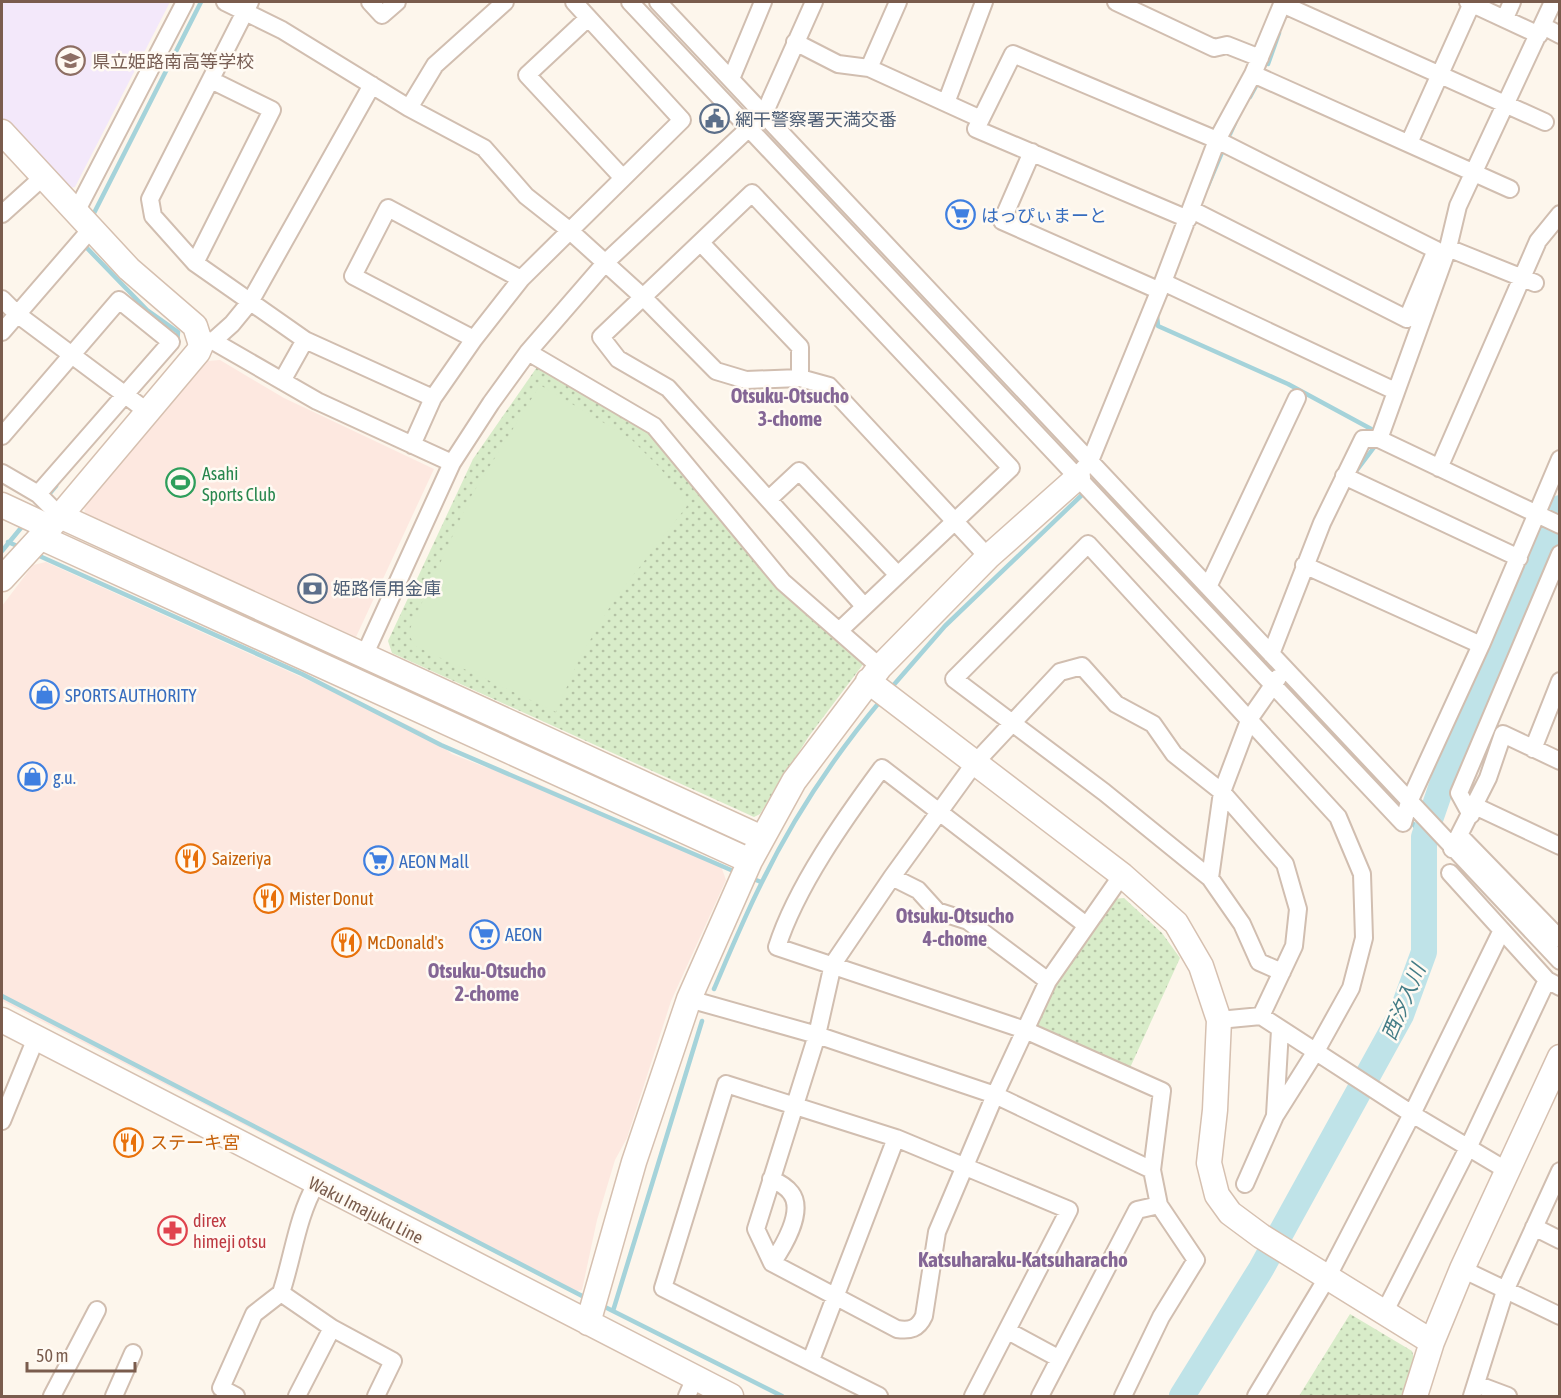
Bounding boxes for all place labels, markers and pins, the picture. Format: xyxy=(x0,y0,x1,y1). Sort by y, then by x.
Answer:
school or university icon: 県立姫路南高等学校 xyxy=(55,45,87,77)
place label: 県立姫路南高等学校 xyxy=(92,51,254,72)
public building icon: 網干警察署天満交番 xyxy=(698,103,730,135)
place label: 網干警察署天満交番 xyxy=(735,109,897,130)
supermarket icon: はっぴぃまーと xyxy=(944,199,976,231)
place label: はっぴぃまーと xyxy=(981,205,1107,226)
place label: Asahi Sports Club xyxy=(202,463,276,505)
sports icon: Asahi Sports Club xyxy=(165,467,197,499)
bank icon: 姫路信用金庫 xyxy=(296,572,328,604)
place label: 姫路信用金庫 xyxy=(333,578,441,599)
shop icon: SPORTS AUTHORITY xyxy=(28,679,60,711)
place label: SPORTS AUTHORITY xyxy=(65,685,197,706)
shop icon: g.u. xyxy=(16,761,48,793)
place label: g.u. xyxy=(53,767,76,788)
restaurant icon: Saizeriya xyxy=(175,842,207,874)
supermarket icon: AEON Mall xyxy=(362,845,394,877)
place label: Saizeriya xyxy=(212,848,272,869)
place label: AEON Mall xyxy=(399,851,469,872)
restaurant icon: Mister Donut xyxy=(252,882,284,914)
place label: Mister Donut xyxy=(289,888,374,909)
supermarket icon: AEON xyxy=(468,918,500,950)
place label: AEON xyxy=(505,924,543,945)
restaurant icon: McDonald's xyxy=(330,926,362,958)
place label: McDonald's xyxy=(367,932,444,953)
restaurant icon: ステーキ宮 xyxy=(113,1126,145,1158)
place label: ステーキ宮 xyxy=(150,1132,240,1153)
place label: direx himeji otsu xyxy=(193,1210,266,1252)
pharmacy icon: direx himeji otsu xyxy=(156,1214,188,1246)

